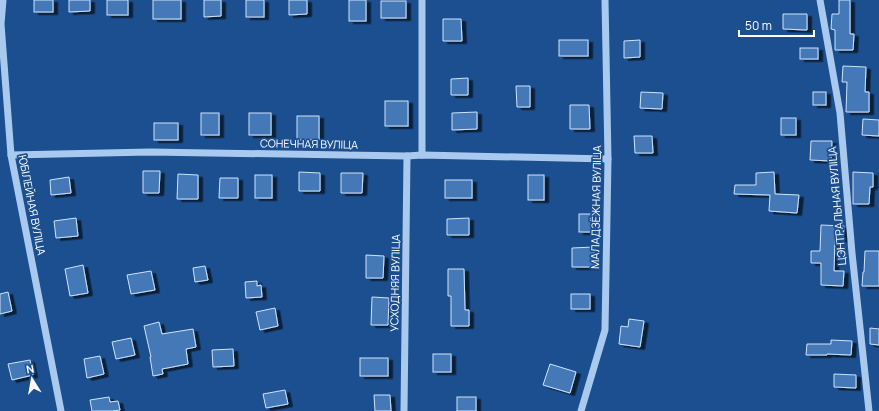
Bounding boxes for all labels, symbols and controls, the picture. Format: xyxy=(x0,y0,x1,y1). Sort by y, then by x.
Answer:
scale bar xyxy=(739,12,814,38)
text: 50 m xyxy=(745,17,772,34)
street label: СОНЕЧНАЯ ВУЛІЦА xyxy=(260,135,358,152)
street label: МАЛАДЗЁЖНАЯ ВУЛІЦА xyxy=(587,145,604,269)
street label: ЦЭНТРАЛЬНАЯ ВУЛІЦА xyxy=(824,146,849,266)
street label: ЮБІЛЕЙНАЯ ВУЛІЦА xyxy=(15,153,50,256)
street label: УСХОДНЯЯ ВУЛІЦА xyxy=(386,234,403,332)
north arrow xyxy=(12,359,52,399)
text: N xyxy=(25,361,35,377)

